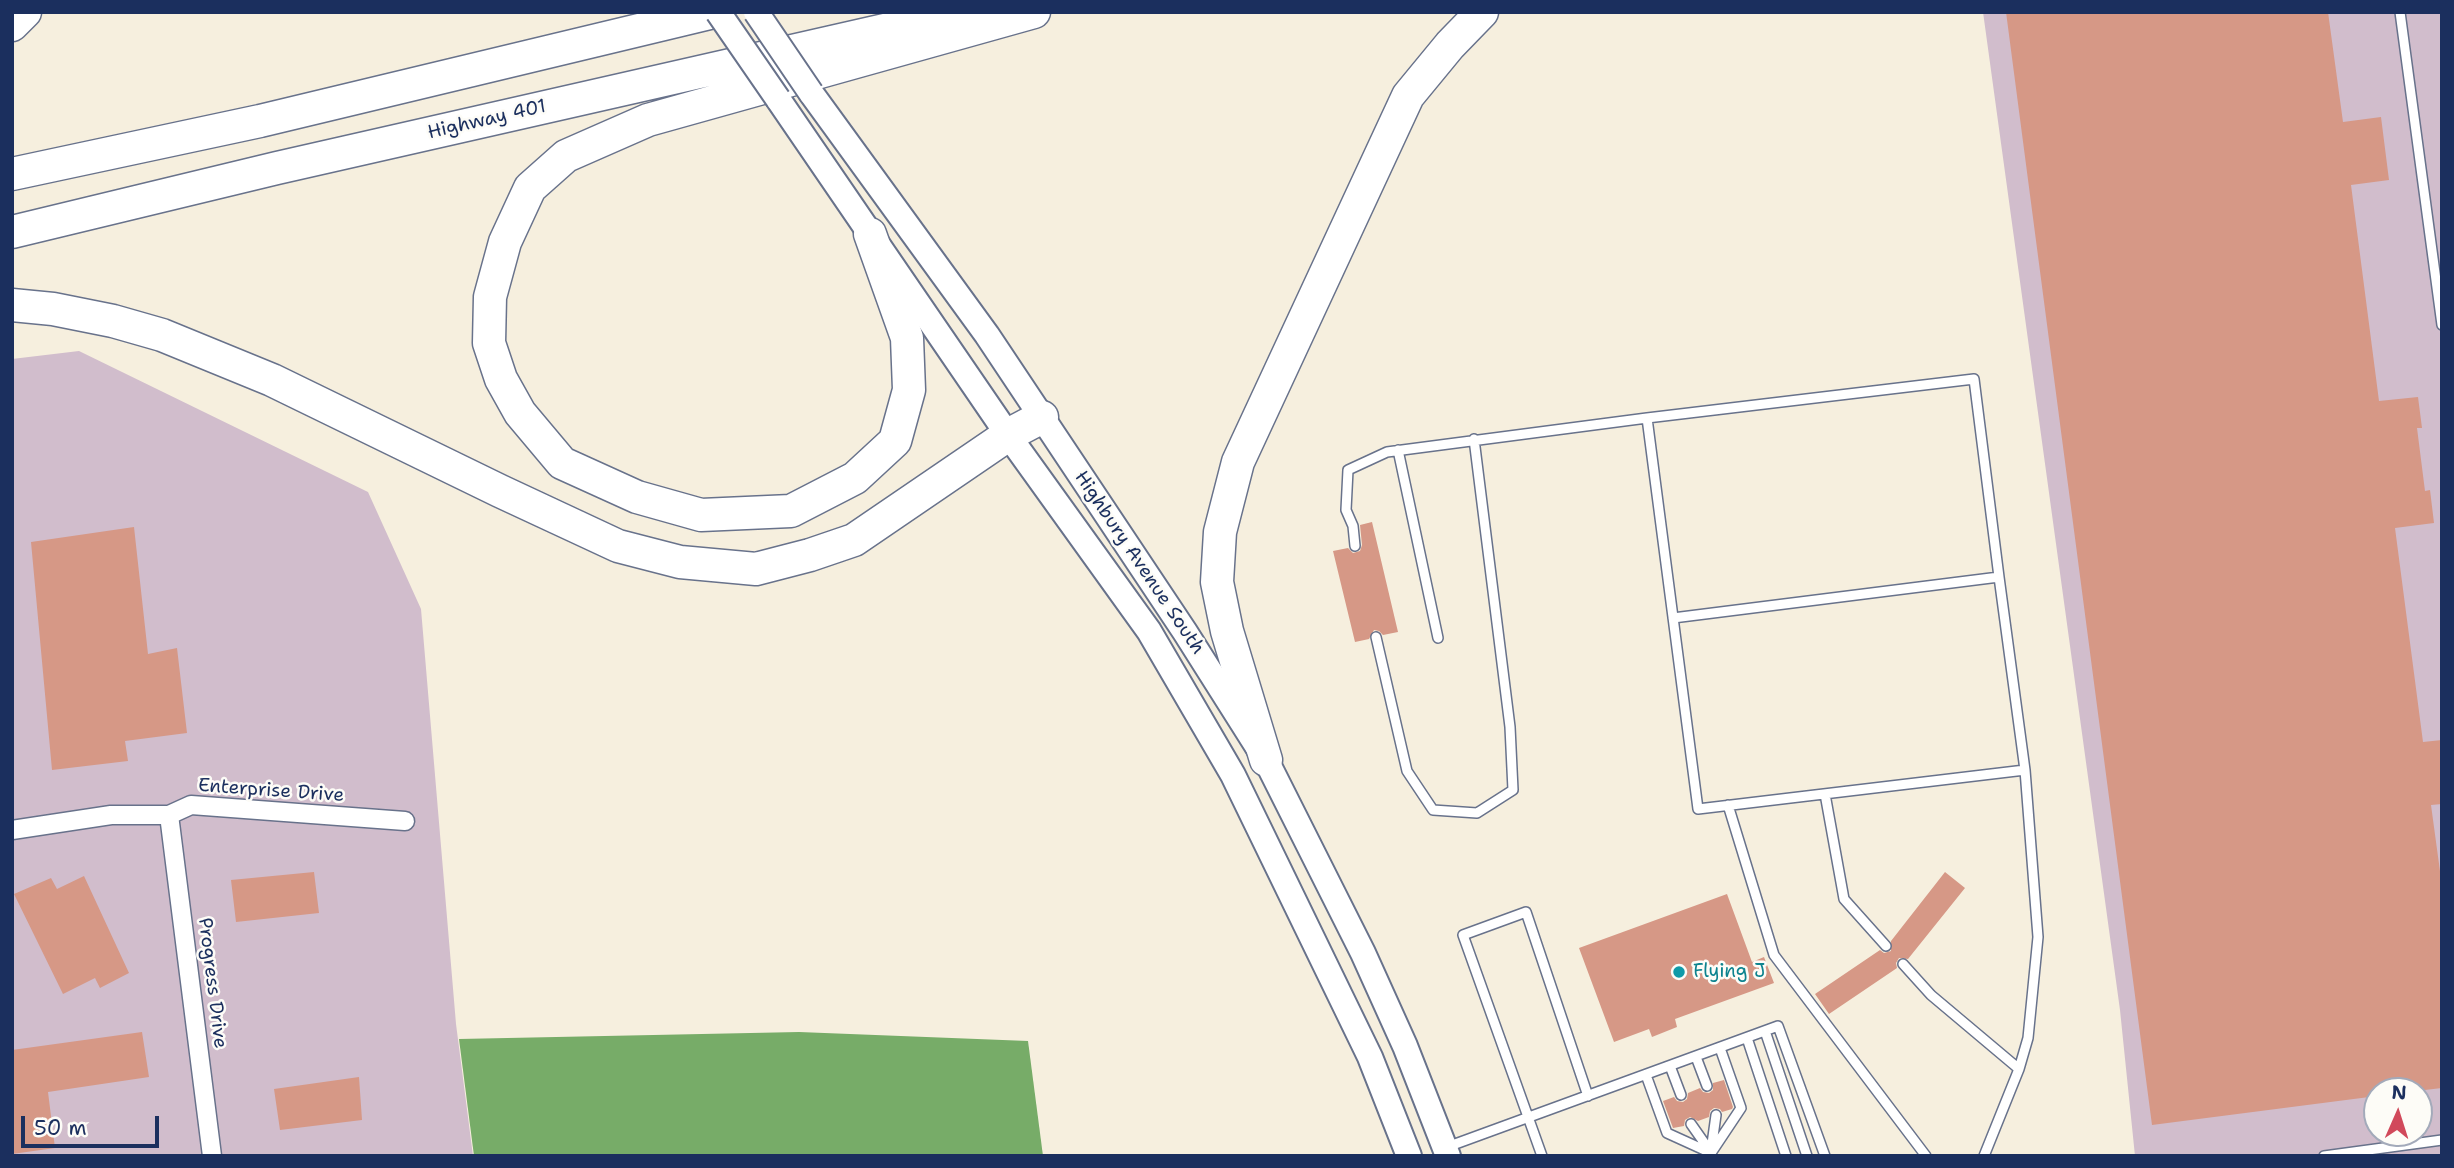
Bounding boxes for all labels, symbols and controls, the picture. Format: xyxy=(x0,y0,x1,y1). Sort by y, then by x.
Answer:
street label: Highway 401 xyxy=(426,95,548,145)
street label: Highbury Avenue South xyxy=(1069,467,1209,659)
street label: Enterprise Drive xyxy=(197,775,345,807)
street label: Progress Drive xyxy=(193,916,231,1050)
place label: Flying J xyxy=(1693,961,1765,983)
marker: Flying J xyxy=(1671,964,1687,980)
north arrow xyxy=(2363,1077,2433,1147)
text: N xyxy=(2391,1080,2407,1105)
scale bar xyxy=(24,1102,163,1146)
text: 50 m xyxy=(34,1114,87,1142)

